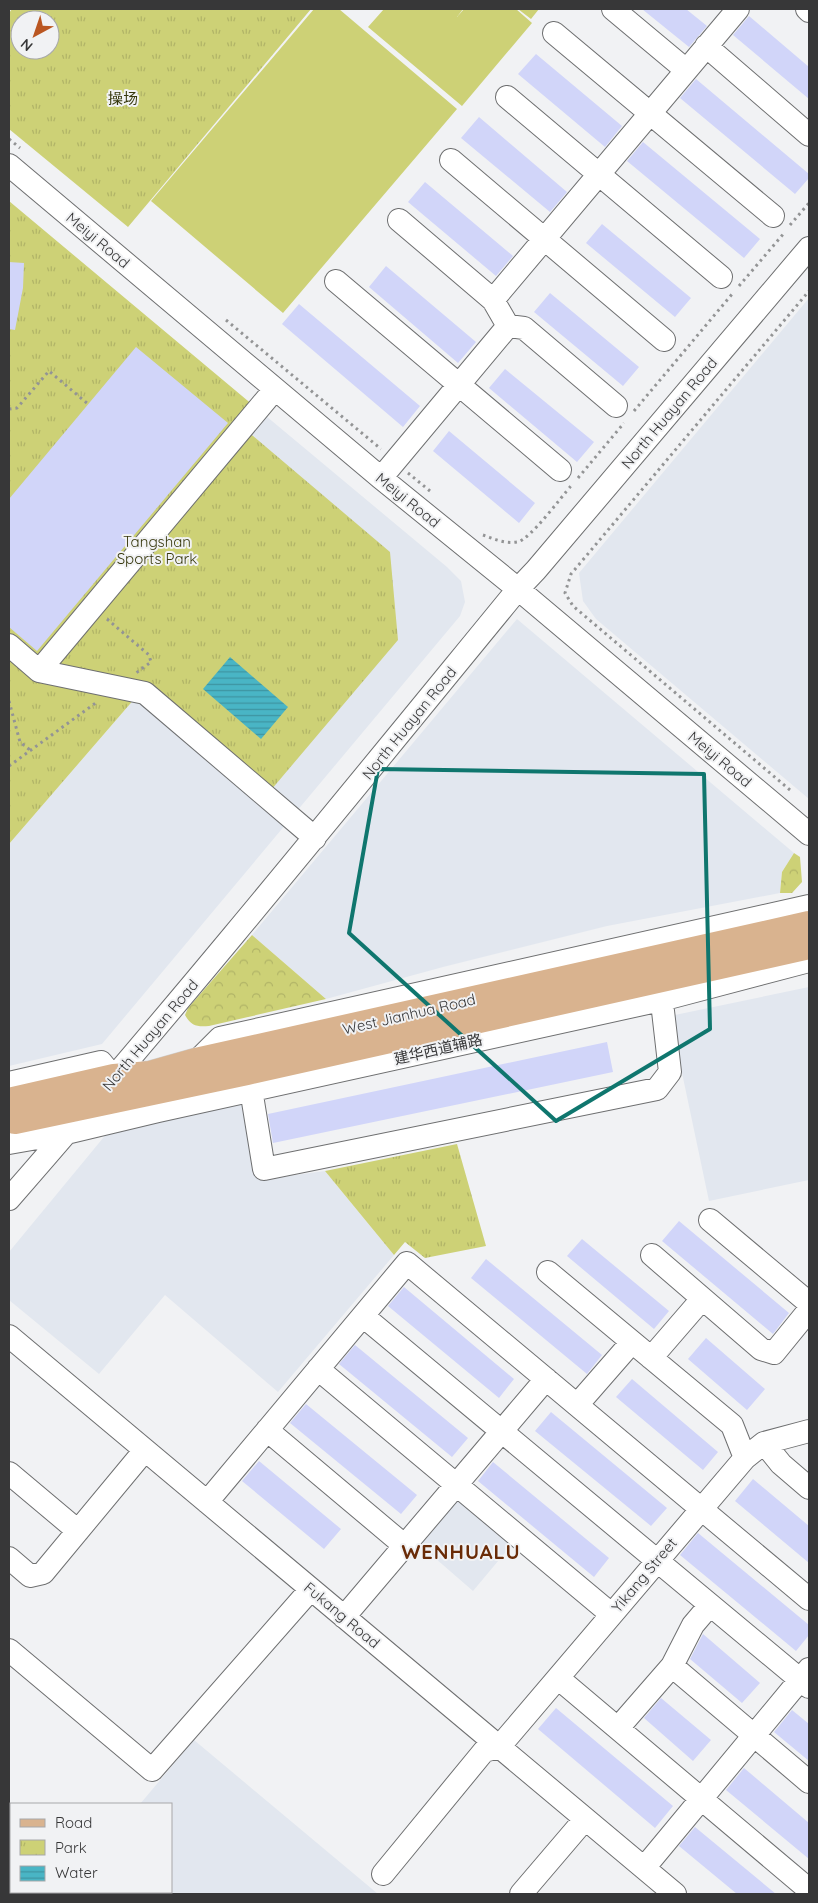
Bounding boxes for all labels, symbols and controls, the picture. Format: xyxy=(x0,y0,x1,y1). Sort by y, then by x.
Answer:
north arrow xyxy=(10,10,60,60)
text: N xyxy=(17,35,36,55)
park label: 操场 xyxy=(108,89,138,108)
street label: Meiyi Road xyxy=(62,208,134,272)
street label: North Huayan Road xyxy=(617,353,721,473)
street label: Meiyi Road xyxy=(372,468,444,532)
park label: Tangshan Sports Park xyxy=(117,532,197,568)
street label: North Huayan Road xyxy=(358,663,460,783)
street label: Meiyi Road xyxy=(684,727,756,791)
street label: North Huayan Road xyxy=(98,975,202,1095)
street label: West Jianhua Road xyxy=(341,989,477,1039)
street label: 建华西道辅路 xyxy=(392,1030,484,1068)
street label: Yikang Street xyxy=(607,1534,681,1616)
district label: WENHUALU xyxy=(402,1539,521,1564)
street label: Fukang Road xyxy=(300,1578,384,1652)
legend xyxy=(10,1803,172,1893)
text: Road xyxy=(55,1813,92,1832)
text: Park xyxy=(55,1838,87,1857)
text: Water xyxy=(55,1863,98,1882)

